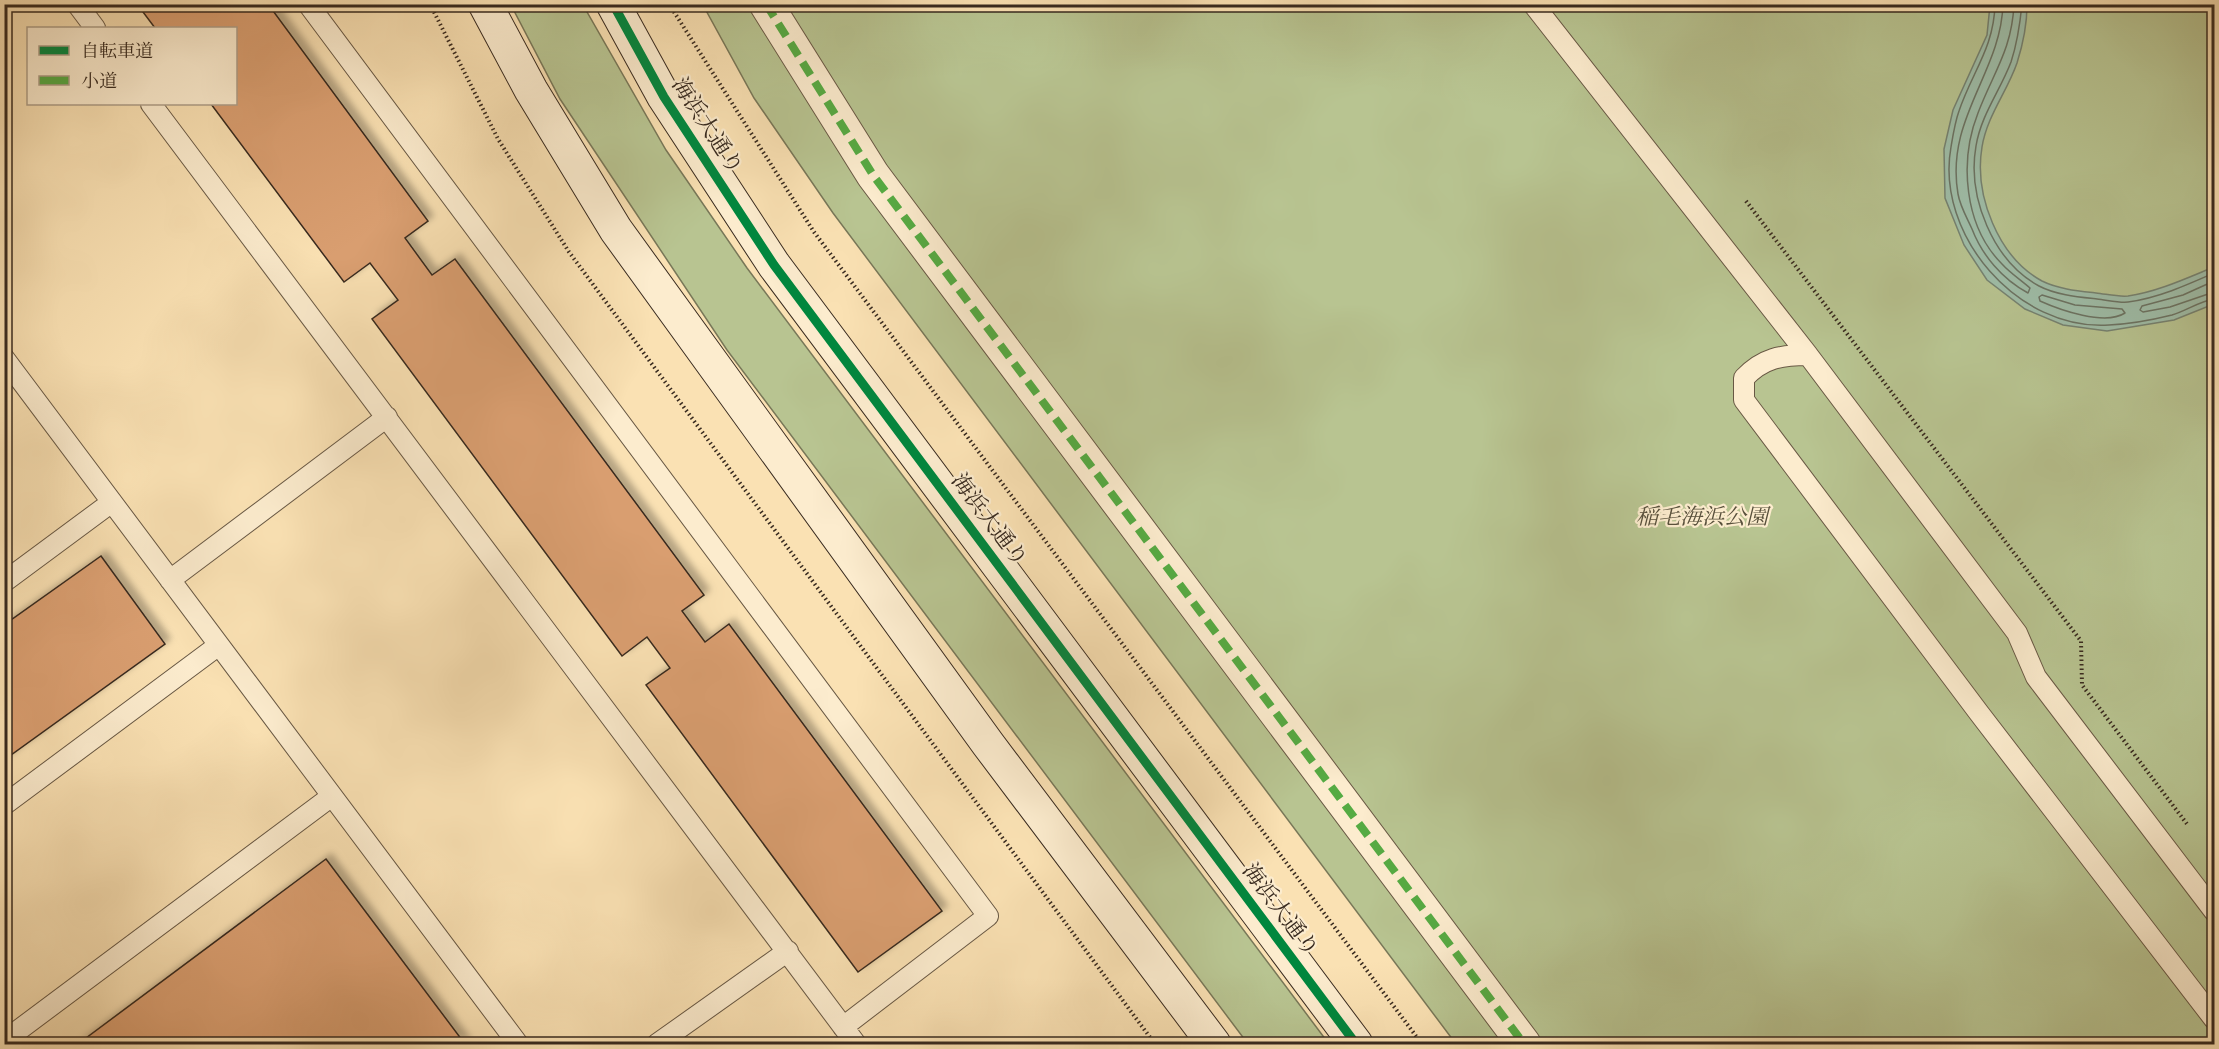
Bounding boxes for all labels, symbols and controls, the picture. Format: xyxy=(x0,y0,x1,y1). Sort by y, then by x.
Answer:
legend xyxy=(27,27,237,105)
text: 自転車道 xyxy=(81,41,153,63)
text: 小道 xyxy=(81,71,117,93)
street label: 海浜大通り xyxy=(666,73,748,179)
street label: 海浜大通り xyxy=(945,468,1033,572)
park label: 稲毛海浜公園 xyxy=(1636,504,1771,531)
street label: 海浜大通り xyxy=(1236,858,1324,962)

